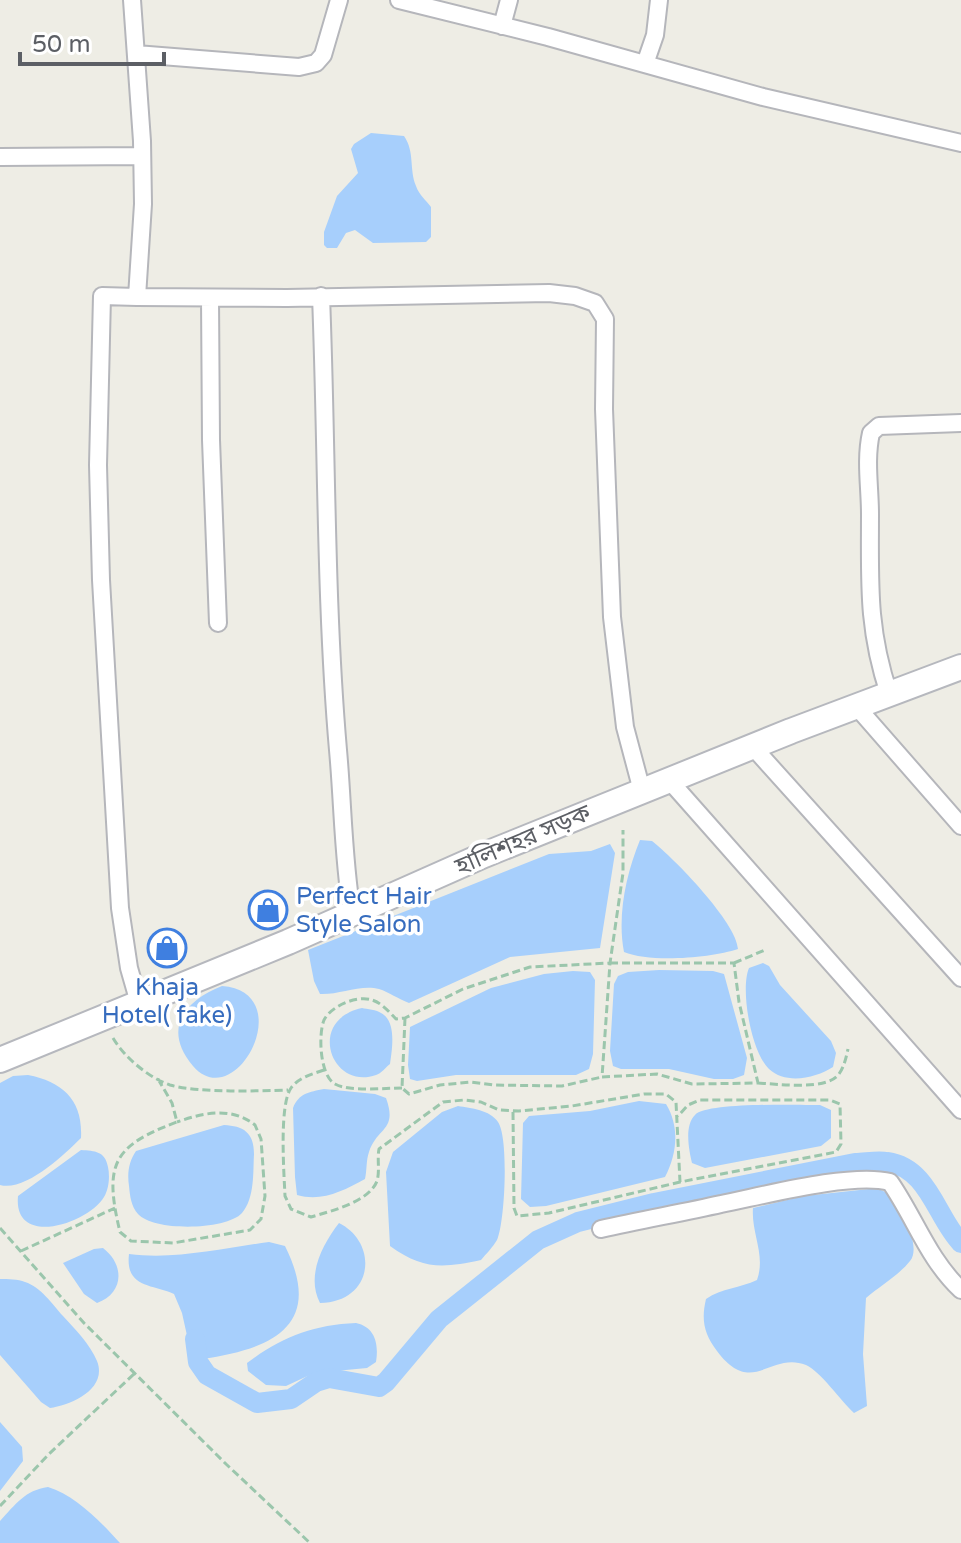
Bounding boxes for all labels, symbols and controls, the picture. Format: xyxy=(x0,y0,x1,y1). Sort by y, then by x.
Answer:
scale bar xyxy=(20,16,164,66)
text: 50 m xyxy=(32,30,90,59)
street label: হালিশহর সড়ক xyxy=(450,798,596,882)
place label: Perfect Hair Style Salon xyxy=(296,882,432,939)
shop icon: Perfect Hair Style Salon xyxy=(247,889,289,931)
shop icon: Khaja Hotel( fake) xyxy=(146,927,188,969)
place label: Khaja Hotel( fake) xyxy=(102,973,232,1030)

